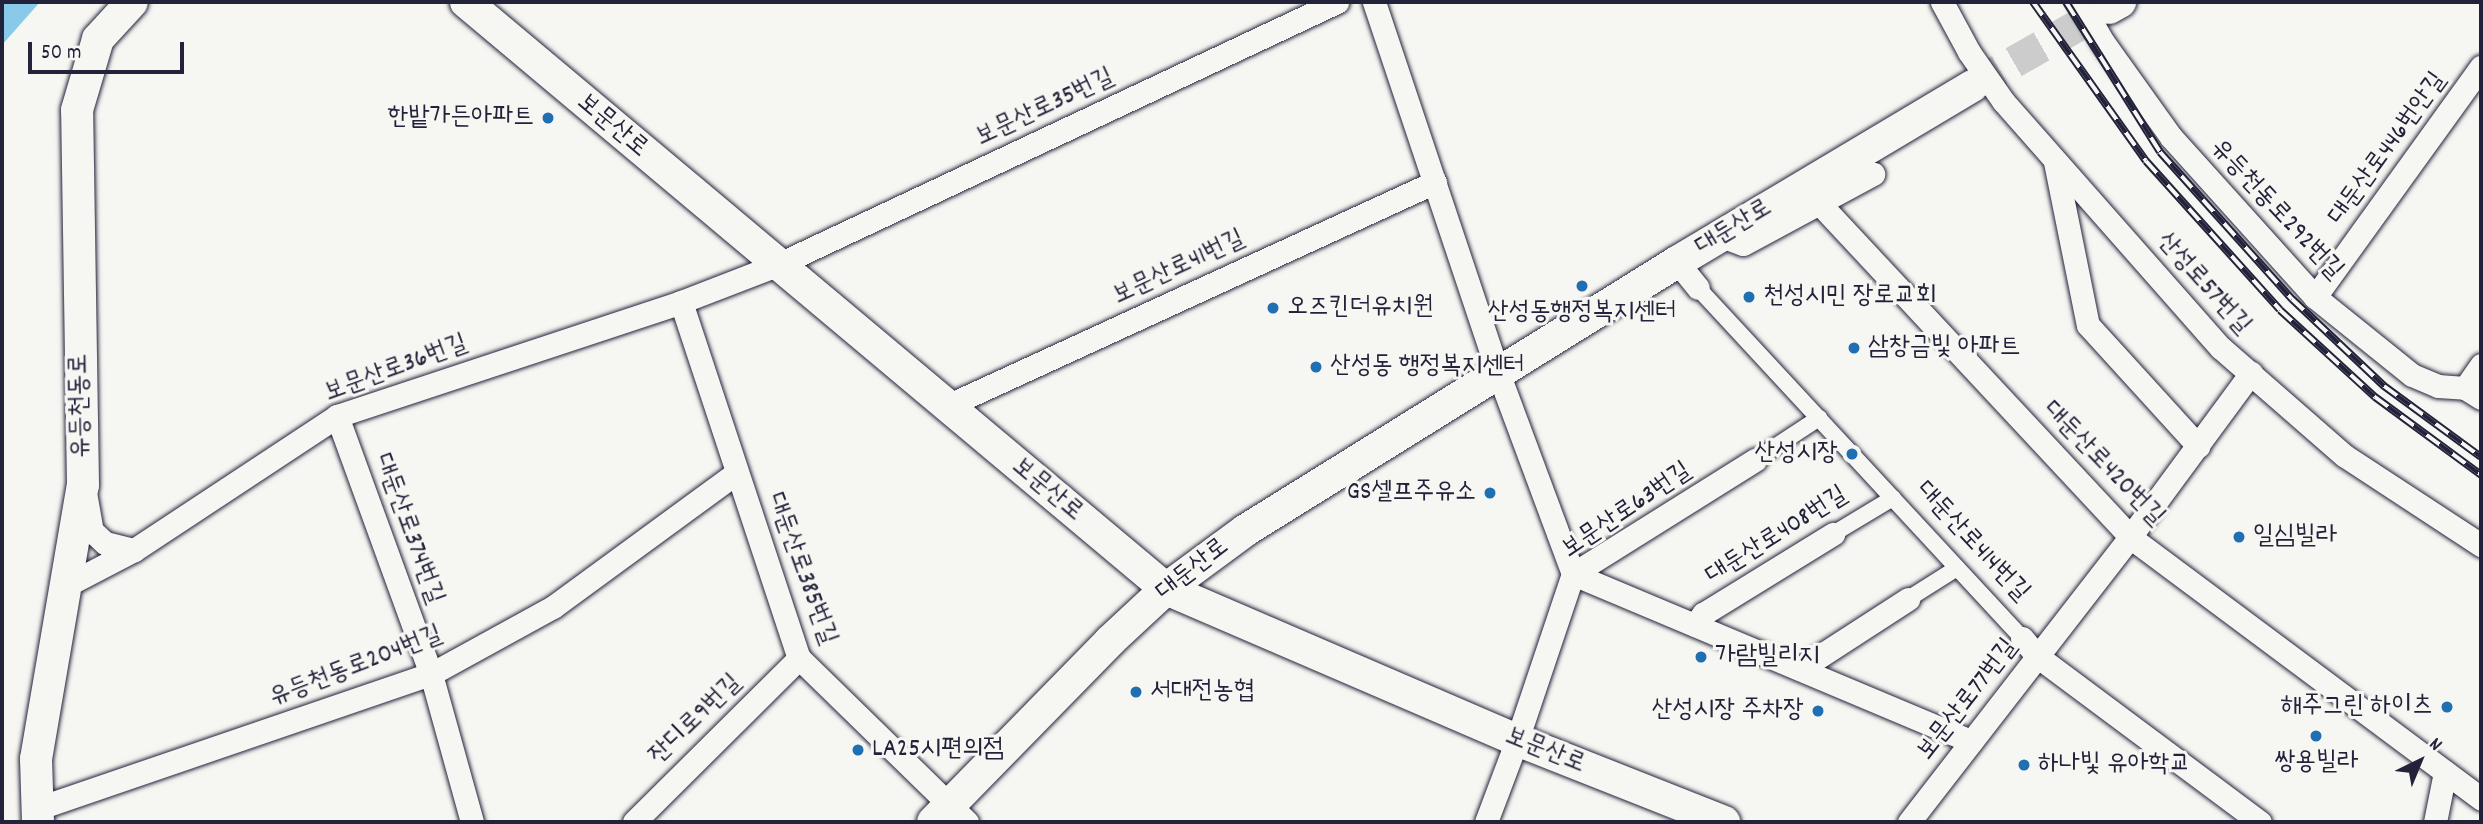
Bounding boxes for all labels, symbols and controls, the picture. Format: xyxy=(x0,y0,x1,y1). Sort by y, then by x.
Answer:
scale bar xyxy=(32,28,187,72)
text: 50 m xyxy=(41,39,81,69)
street label: 보문산로35번길 xyxy=(971,62,1119,154)
street label: 대둔산로446번안길 xyxy=(2322,67,2454,231)
street label: 보문산로 xyxy=(570,87,654,165)
place label: 한밭가든아파트 xyxy=(388,102,534,134)
marker: 한밭가든아파트 xyxy=(540,110,556,126)
street label: 유등천동로292번길 xyxy=(2203,133,2349,287)
street label: 대둔산로 xyxy=(1690,193,1778,263)
street label: 보문산로41번길 xyxy=(1108,224,1250,312)
street label: 산성로57번길 xyxy=(2149,227,2257,341)
marker: 산성동행정복지센터 xyxy=(1574,278,1590,294)
place label: 천성시민 장로교회 xyxy=(1763,281,1936,313)
marker: 천성시민 장로교회 xyxy=(1741,289,1757,305)
place label: 오즈킨더유치원 xyxy=(1287,292,1433,324)
place label: 산성동행정복지센터 xyxy=(1488,297,1676,329)
marker: 오즈킨더유치원 xyxy=(1265,300,1281,316)
street label: 보문산로36번길 xyxy=(320,329,472,409)
place label: 삼창금빛 아파트 xyxy=(1868,332,2020,364)
marker: 삼창금빛 아파트 xyxy=(1846,340,1862,356)
place label: 산성동 행정복지센터 xyxy=(1330,351,1524,383)
street label: 유등천동로 xyxy=(64,353,98,459)
marker: 산성동 행정복지센터 xyxy=(1308,359,1324,375)
street label: 대둔산로420번길 xyxy=(2036,395,2170,533)
place label: 산성시장 xyxy=(1754,438,1838,470)
marker: 산성시장 xyxy=(1844,446,1860,462)
street label: 대둔산로374번길 xyxy=(366,450,450,608)
street label: 보문산로 xyxy=(1005,451,1089,529)
street label: 보문산로63번길 xyxy=(1556,456,1698,566)
street label: 대둔산로414번길 xyxy=(1908,475,2036,609)
place label: GS셀프주유소 xyxy=(1347,477,1476,509)
street label: 대둔산로408번길 xyxy=(1701,480,1853,592)
marker: GS셀프주유소 xyxy=(1482,485,1498,501)
street label: 대둔산로385번길 xyxy=(759,489,843,649)
place label: 일심빌라 xyxy=(2253,521,2337,553)
marker: 일심빌라 xyxy=(2231,529,2247,545)
street label: 대둔산로 xyxy=(1150,532,1236,608)
street label: 유등천동로204번길 xyxy=(265,620,447,714)
street label: 보문산로77번길 xyxy=(1911,633,2025,767)
place label: 가람빌리지 xyxy=(1715,641,1820,673)
marker: 가람빌리지 xyxy=(1693,649,1709,665)
street label: 잔디로9번길 xyxy=(643,668,749,772)
place label: 서대전농협 xyxy=(1150,676,1255,708)
marker: 서대전농협 xyxy=(1128,684,1144,700)
place label: 해주그린 하이츠 xyxy=(2281,691,2433,723)
place label: 산성시장 주차장 xyxy=(1652,695,1804,727)
marker: 해주그린 하이츠 xyxy=(2439,699,2455,715)
marker: 산성시장 주차장 xyxy=(1810,703,1826,719)
street label: 보문산로 xyxy=(1500,721,1590,781)
north arrow xyxy=(2385,726,2455,796)
marker: 쌍용빌라 xyxy=(2308,728,2324,744)
text: N xyxy=(2422,732,2447,758)
place label: LA25시편의점 xyxy=(872,734,1004,766)
marker: LA25시편의점 xyxy=(850,742,866,758)
place label: 쌍용빌라 xyxy=(2274,747,2358,779)
place label: 하나빛 유아학교 xyxy=(2038,749,2190,781)
marker: 하나빛 유아학교 xyxy=(2016,757,2032,773)

